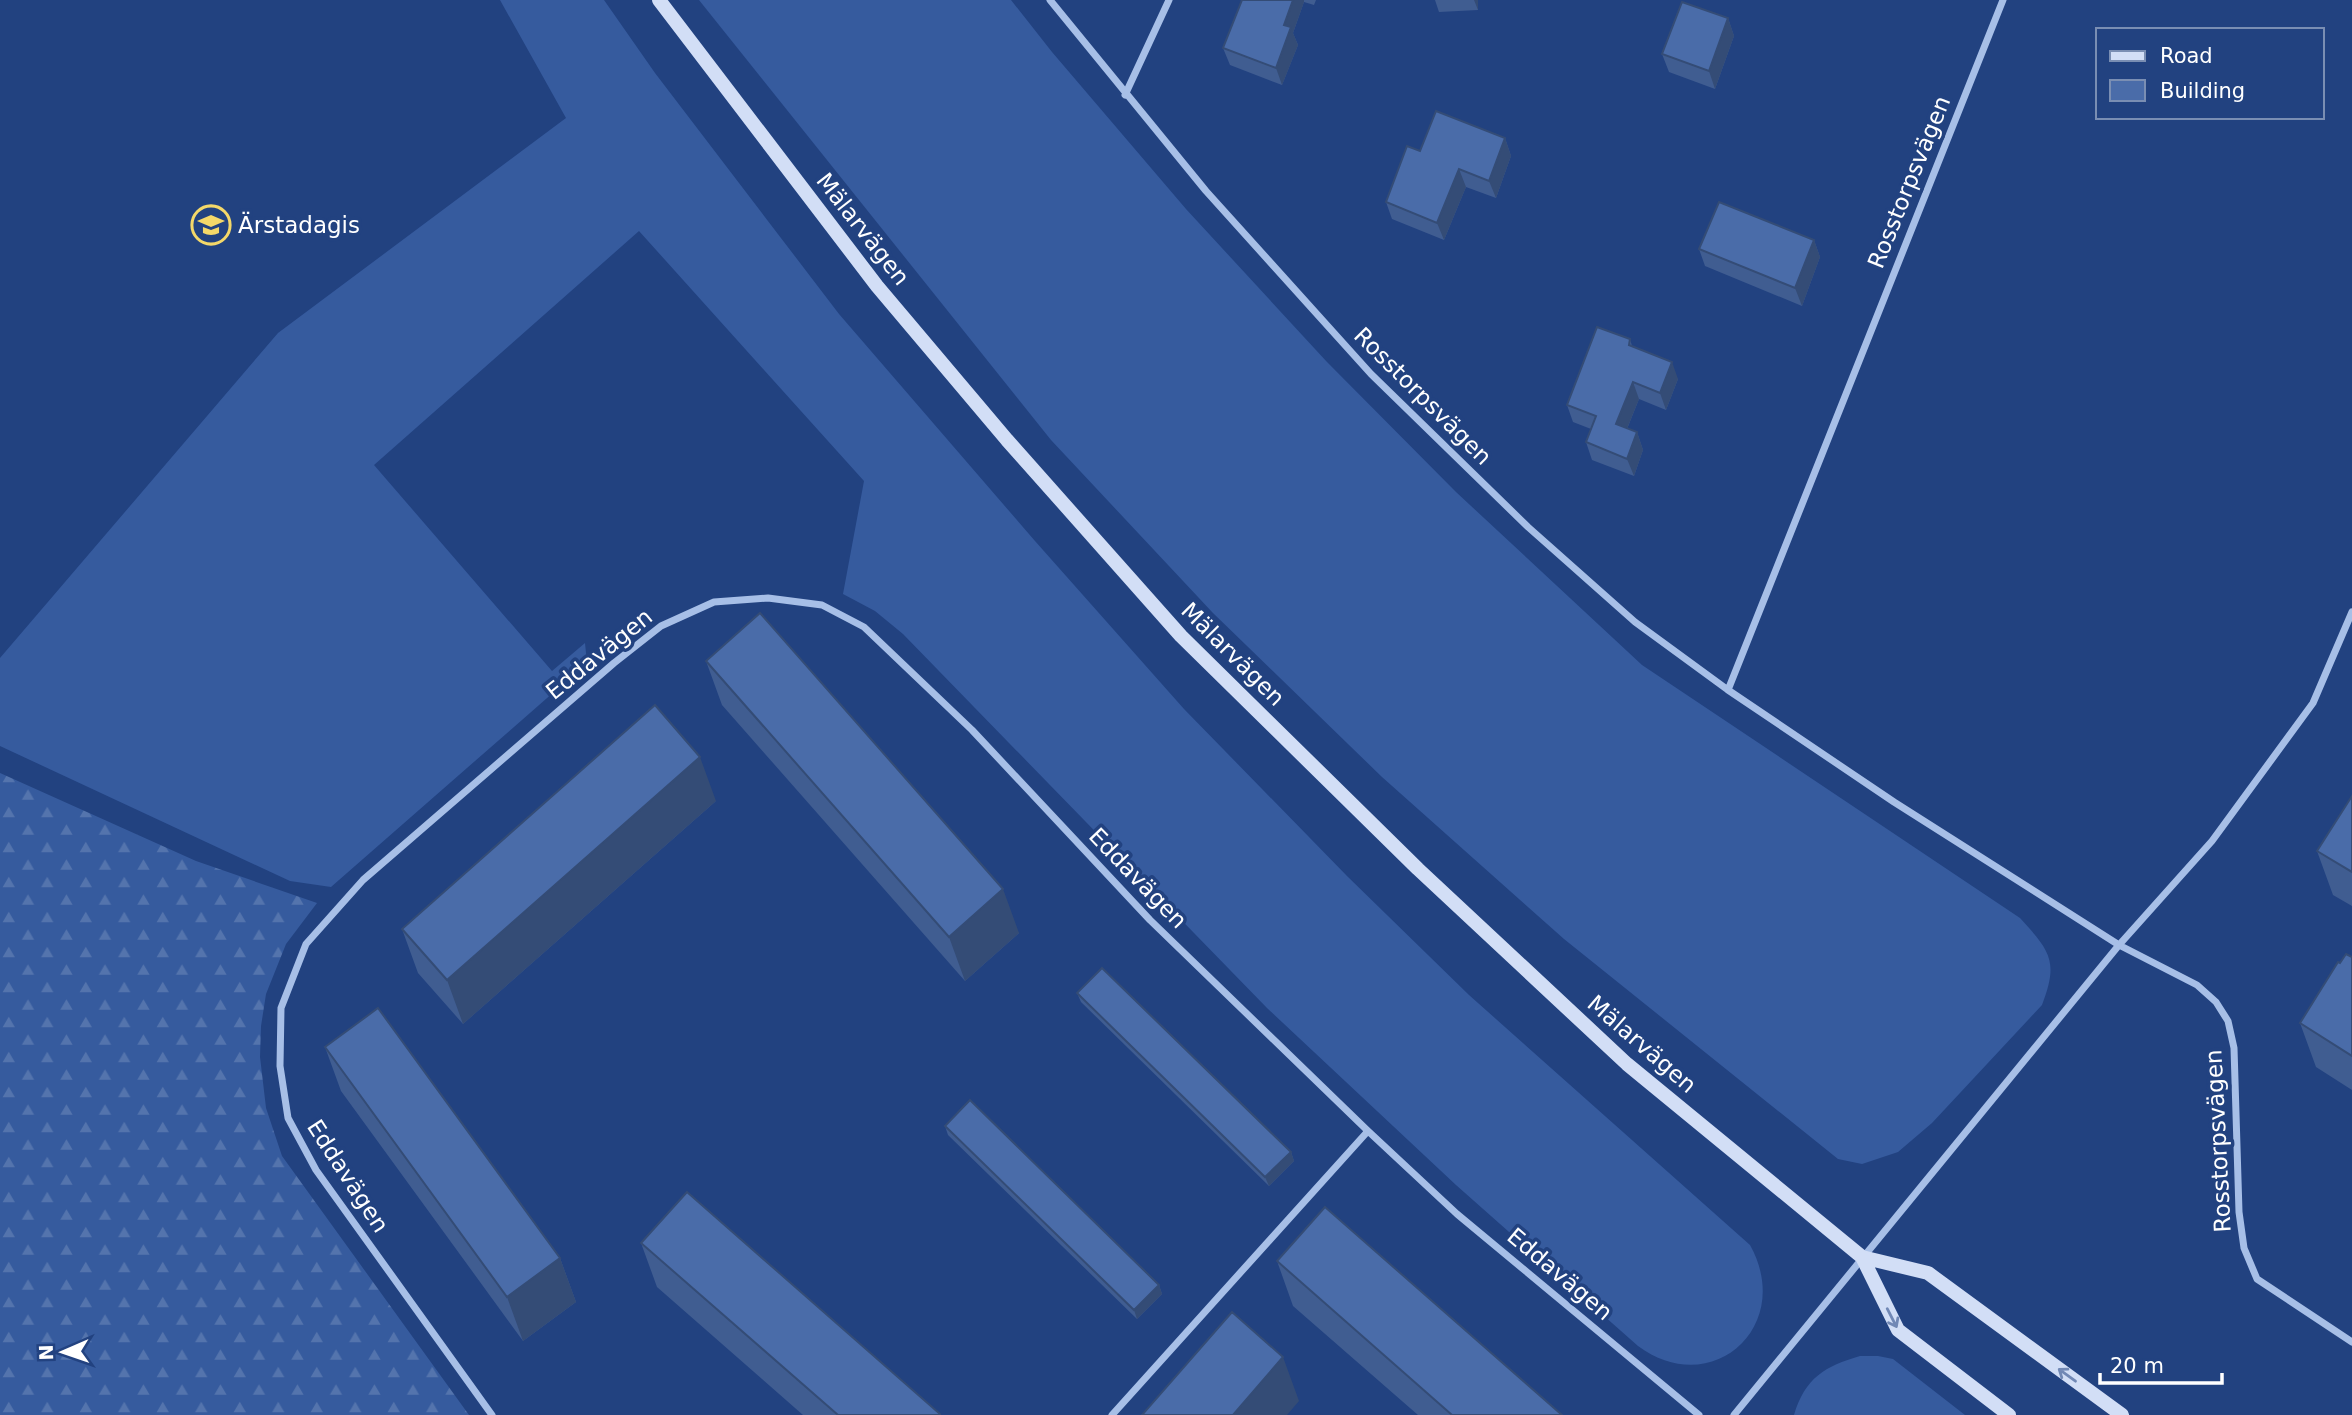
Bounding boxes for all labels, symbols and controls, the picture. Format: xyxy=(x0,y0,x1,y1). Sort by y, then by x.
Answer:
legend xyxy=(2096,28,2324,119)
text: Road xyxy=(2160,44,2213,68)
text: Building xyxy=(2160,79,2245,103)
street label: Rosstorpsvägen xyxy=(1863,92,1955,272)
street label: Mälarvägen xyxy=(811,168,915,290)
school or university icon: Ärstadagis xyxy=(190,204,232,246)
place label: Ärstadagis xyxy=(238,211,360,238)
street label: Rosstorpsvägen xyxy=(1349,322,1497,470)
street label: Mälarvägen xyxy=(1176,597,1290,711)
street label: Eddavägen xyxy=(541,603,657,705)
street label: Eddavägen xyxy=(1084,823,1192,933)
street label: Mälarvägen xyxy=(1583,990,1701,1098)
street label: Rosstorpsvägen xyxy=(2200,1049,2236,1233)
street label: Eddavägen xyxy=(302,1115,394,1237)
street label: Eddavägen xyxy=(1502,1223,1618,1325)
one-way arrow xyxy=(1886,1307,1900,1328)
north arrow xyxy=(28,1317,98,1387)
scale bar xyxy=(2100,1342,2222,1386)
text: N xyxy=(35,1344,57,1361)
text: 20 m xyxy=(2110,1354,2164,1378)
one-way arrow xyxy=(2058,1368,2077,1382)

